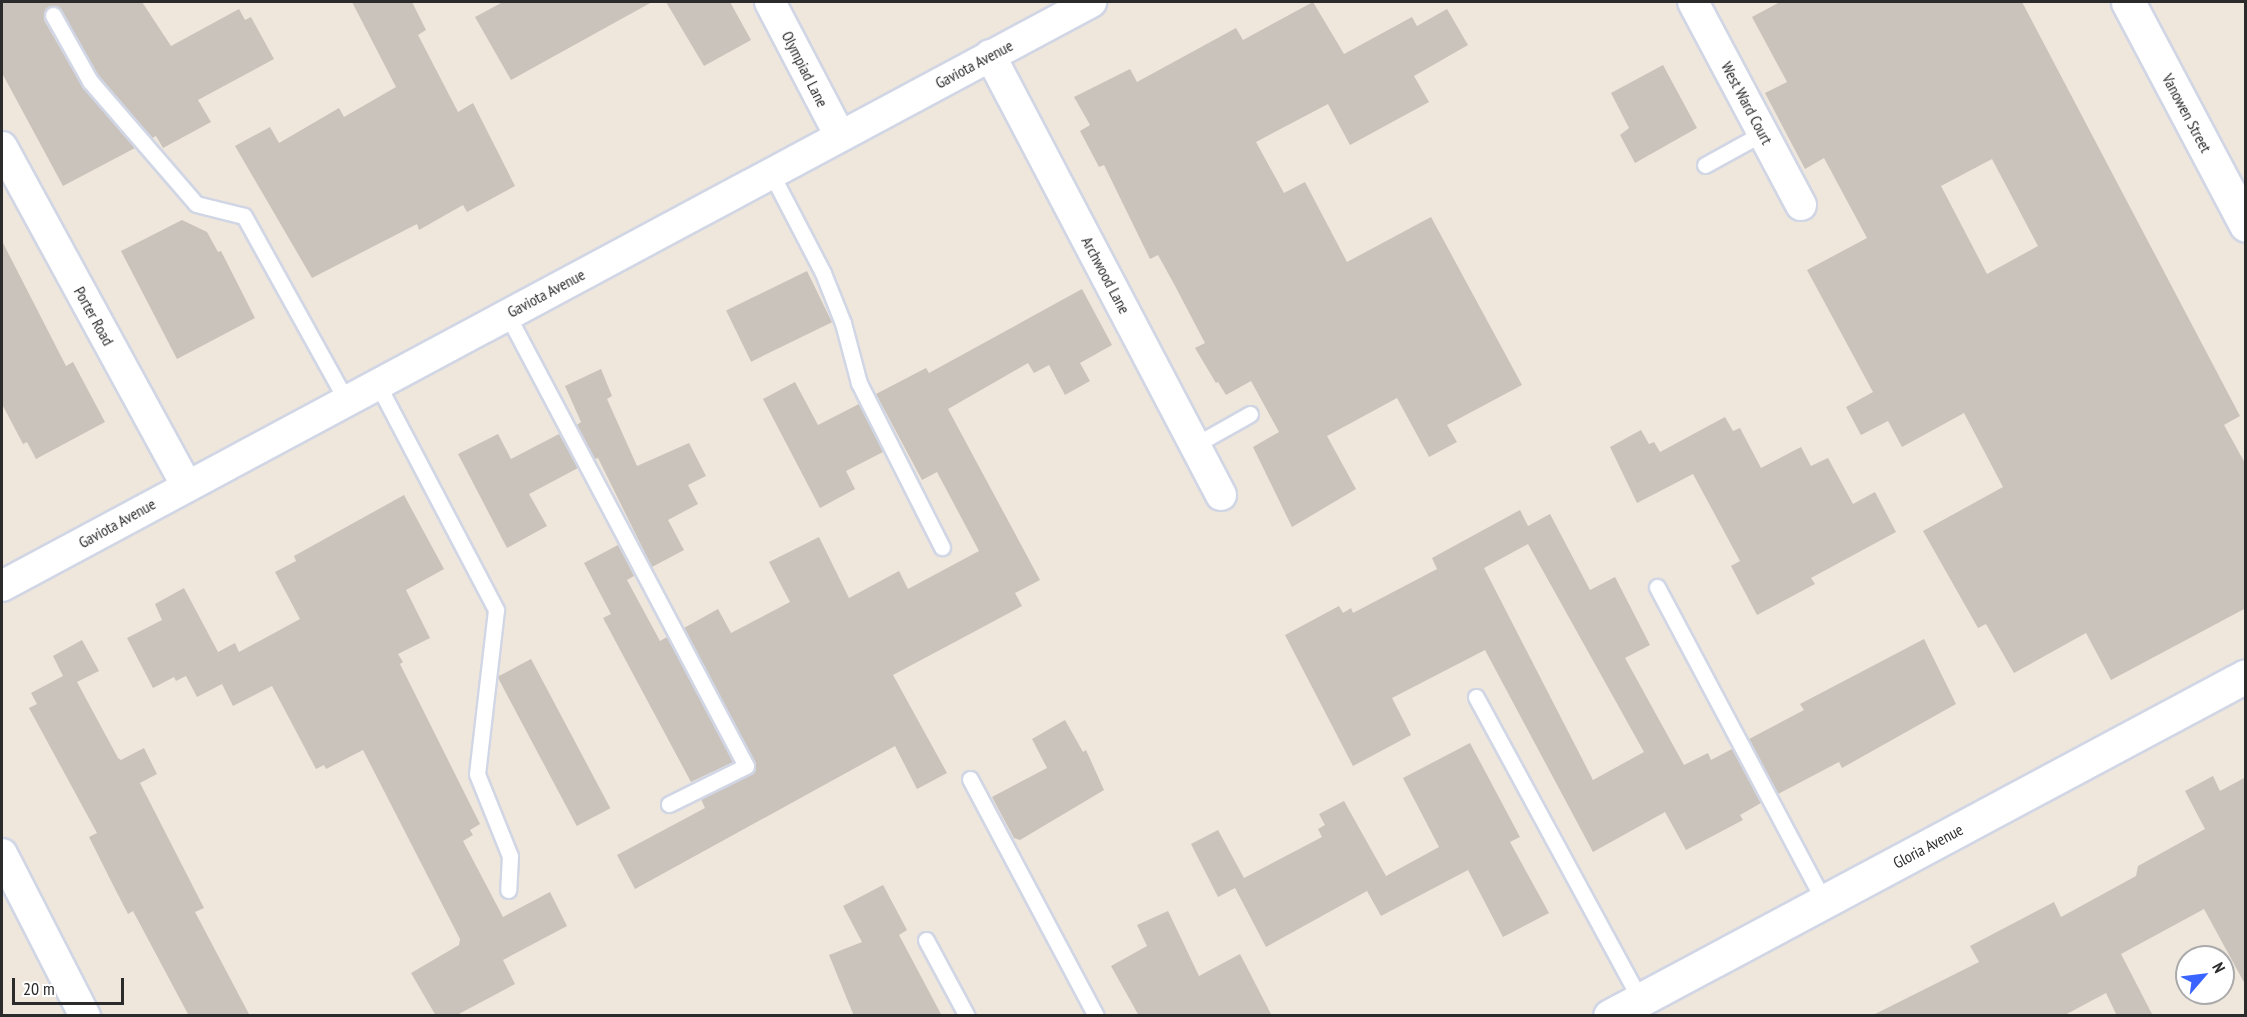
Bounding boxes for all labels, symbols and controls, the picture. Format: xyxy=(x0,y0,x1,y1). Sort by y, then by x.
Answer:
street label: Olympiad Lane xyxy=(778,28,832,110)
street label: Gaviota Avenue xyxy=(932,35,1016,93)
street label: West Ward Court xyxy=(1717,58,1777,148)
street label: Vanowen Street xyxy=(2158,70,2216,156)
street label: Archwood Lane xyxy=(1078,233,1134,317)
street label: Gaviota Avenue xyxy=(504,264,588,322)
street label: Porter Road xyxy=(70,283,118,349)
street label: Gaviota Avenue xyxy=(75,494,159,552)
street label: Gloria Avenue xyxy=(1890,820,1966,872)
north arrow xyxy=(2175,945,2235,1005)
text: N xyxy=(2208,959,2230,976)
scale bar xyxy=(15,966,128,1004)
text: 20 m xyxy=(23,977,55,1000)

